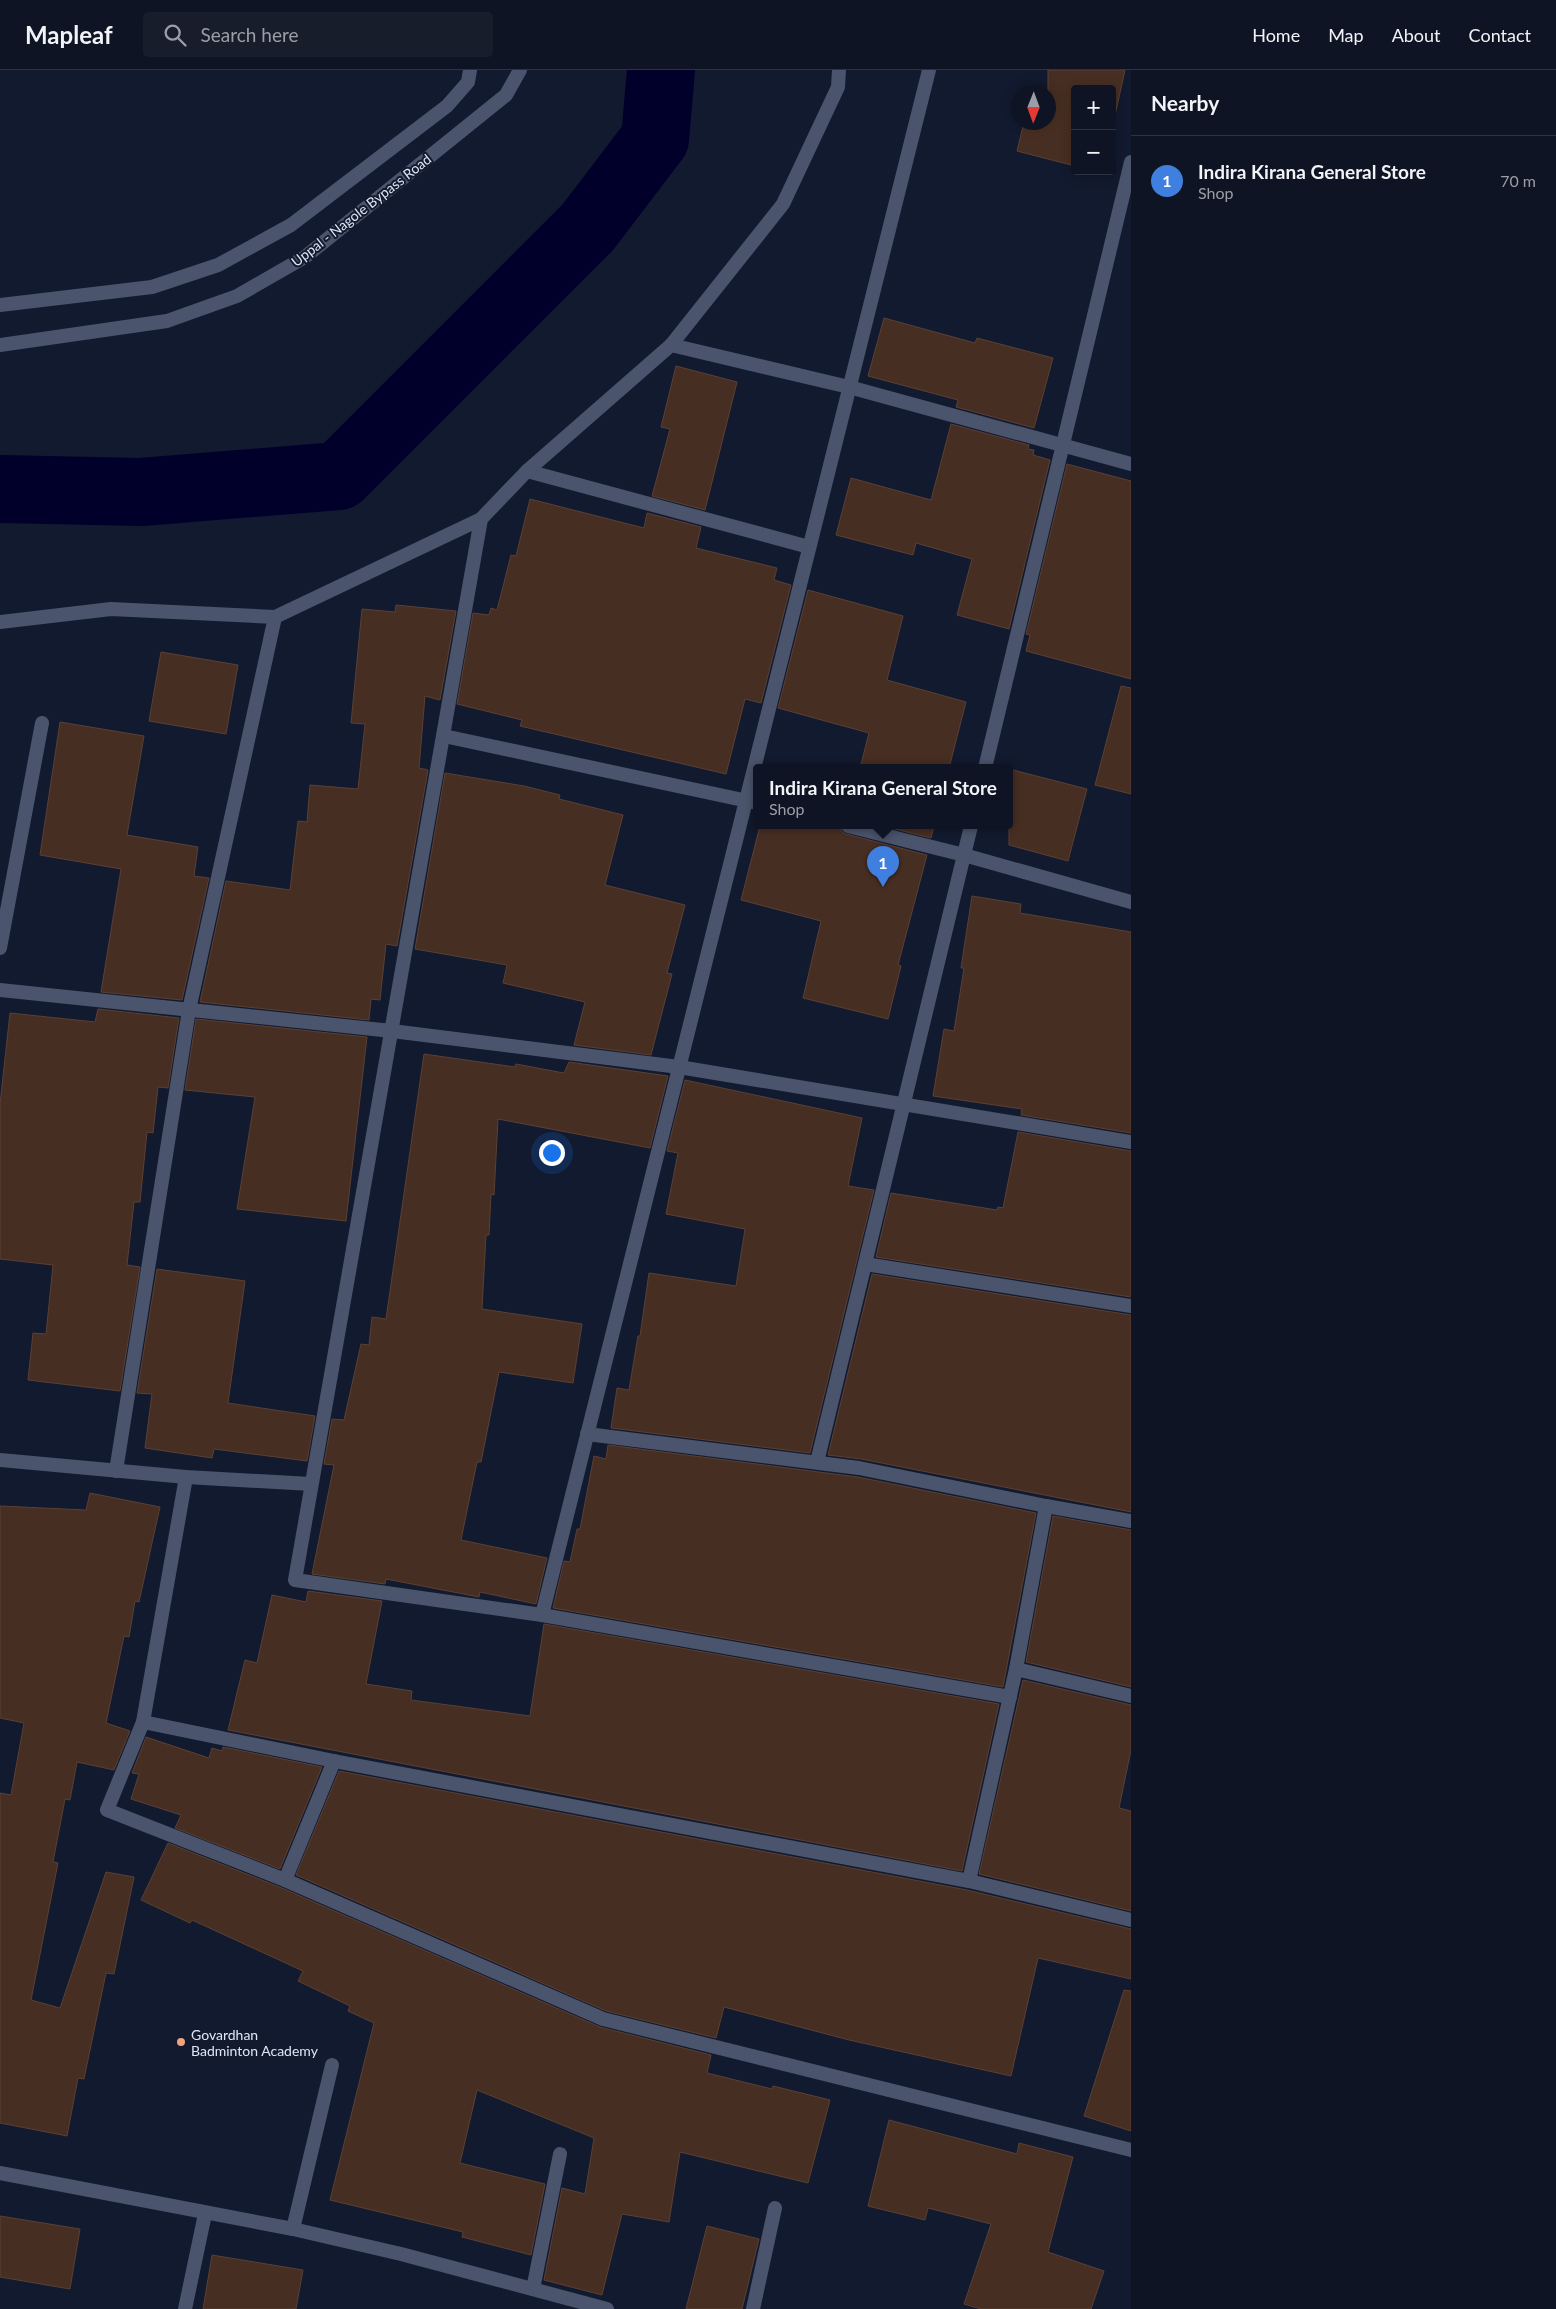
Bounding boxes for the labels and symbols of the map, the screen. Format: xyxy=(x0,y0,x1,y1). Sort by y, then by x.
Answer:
north arrow xyxy=(1011,85,1056,130)
street label: Uppal - Nagole Bypass Road xyxy=(288,150,434,270)
pin: 1 xyxy=(867,846,899,887)
your location xyxy=(539,1140,565,1166)
place label: Govardhan Badminton Academy xyxy=(191,2026,319,2059)
marker: Govardhan Badminton Academy xyxy=(175,2036,187,2048)

